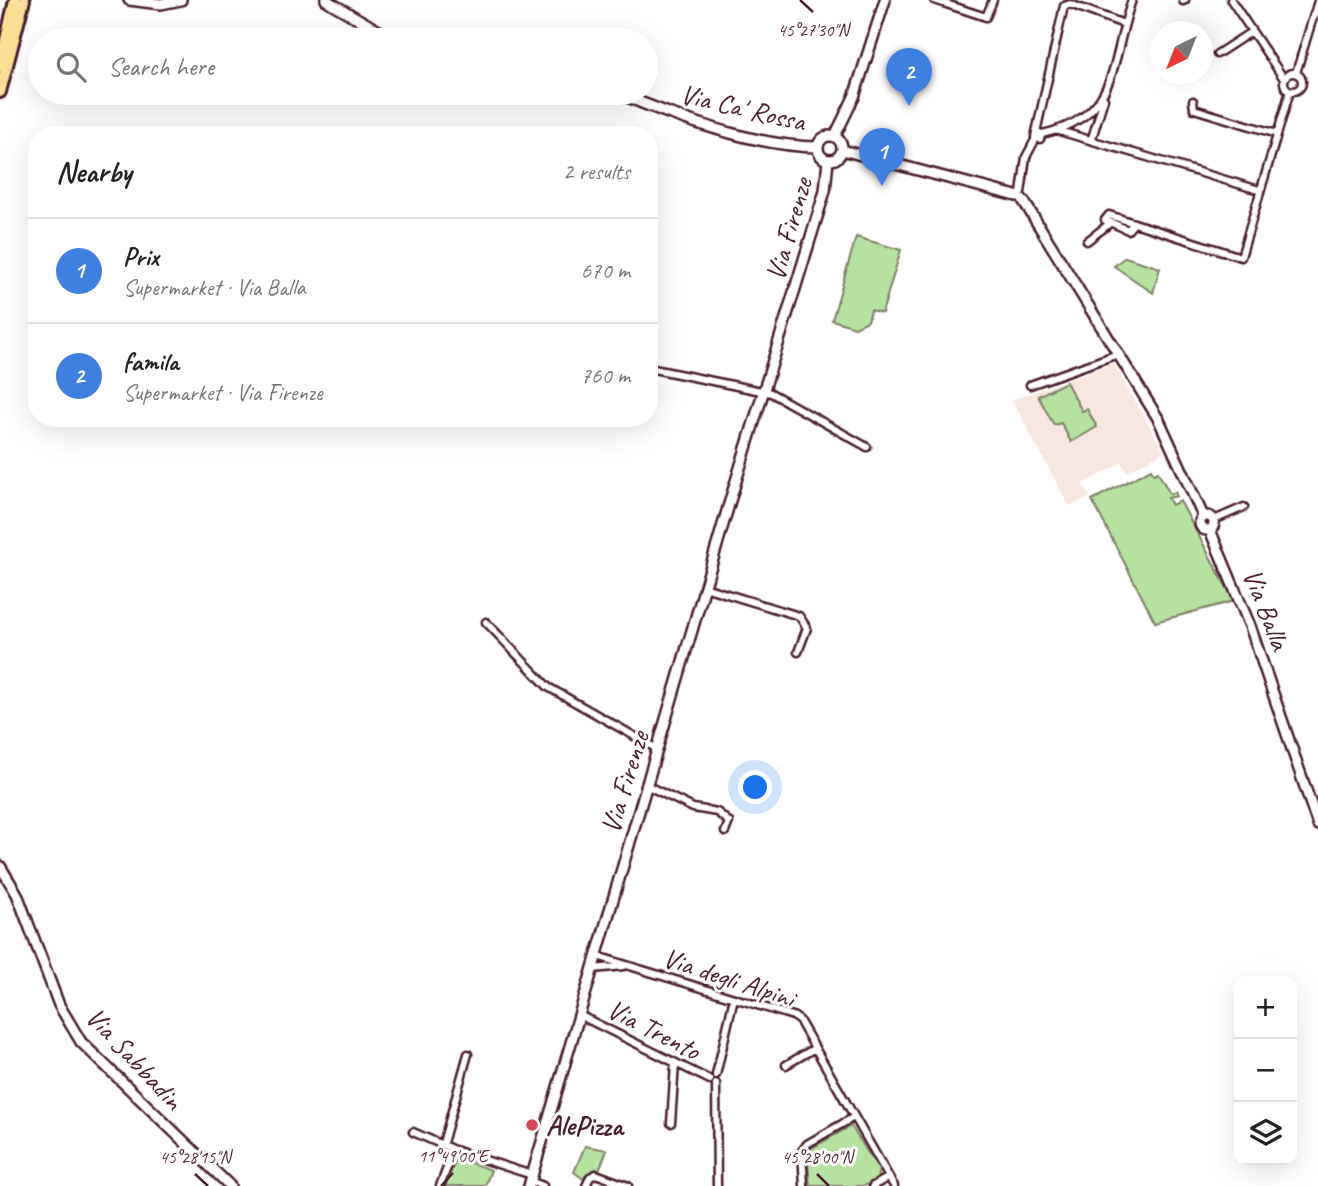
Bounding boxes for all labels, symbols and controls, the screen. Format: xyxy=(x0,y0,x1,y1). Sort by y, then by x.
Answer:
text: 45°27'30"N xyxy=(778,19,852,41)
north arrow xyxy=(1150,21,1213,84)
search box xyxy=(28,28,658,105)
icon: search xyxy=(52,48,90,86)
pin: 2 xyxy=(886,48,932,106)
text: Search here xyxy=(108,50,214,83)
street label: Via Ca' Rossa xyxy=(677,76,810,139)
pin: 1 xyxy=(859,128,905,186)
text: Nearby xyxy=(56,153,132,191)
text: 2 results xyxy=(563,157,630,186)
street label: Via Firenze xyxy=(757,172,820,284)
text: Prix xyxy=(123,240,159,273)
text: 1 xyxy=(74,256,84,285)
text: 670 m xyxy=(581,256,630,285)
text: Supermarket · Via Balla xyxy=(123,273,306,302)
text: famila xyxy=(123,345,179,378)
text: 2 xyxy=(74,361,84,390)
text: 760 m xyxy=(581,361,630,390)
text: Supermarket · Via Firenze xyxy=(123,378,322,407)
street label: Via Balla xyxy=(1235,563,1299,657)
street label: Via Firenze xyxy=(592,725,657,837)
your location xyxy=(738,770,772,804)
street label: Via degli Alpini xyxy=(659,940,803,1016)
map controls xyxy=(1234,976,1297,1165)
button: + xyxy=(1234,976,1297,1039)
street label: Via Trento xyxy=(602,991,708,1069)
street label: Via Sabbadin xyxy=(78,1000,192,1118)
button: − xyxy=(1234,1039,1297,1102)
button: layers xyxy=(1234,1102,1297,1165)
place label: AlePizza xyxy=(546,1108,625,1143)
marker: AlePizza xyxy=(524,1117,540,1133)
text: 11°49'00"E xyxy=(418,1145,490,1167)
text: 45°28'15"N xyxy=(160,1146,234,1168)
text: 45°28'00"N xyxy=(782,1146,856,1168)

